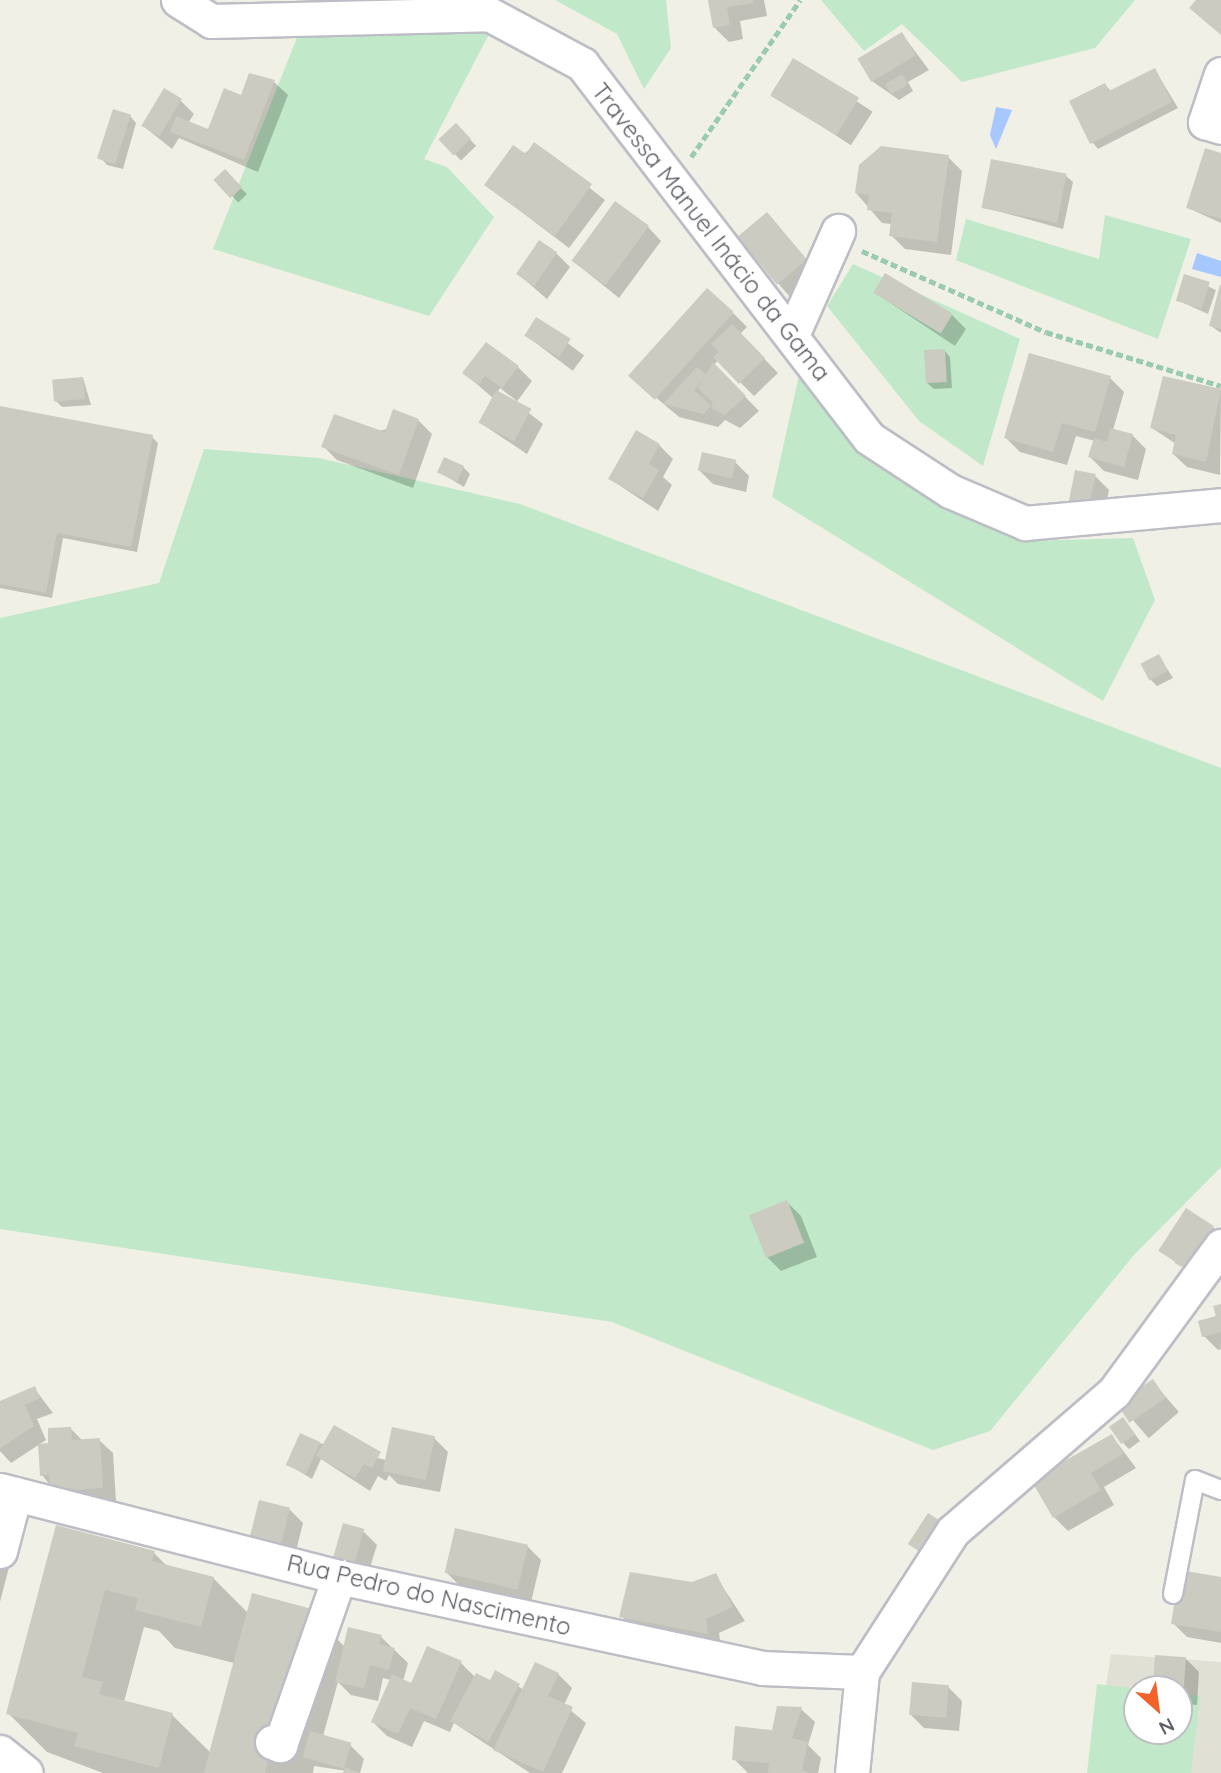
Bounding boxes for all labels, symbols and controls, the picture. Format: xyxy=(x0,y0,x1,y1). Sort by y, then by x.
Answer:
street label: Travessa Manuel Inácio da Gama xyxy=(586,77,836,387)
street label: Rua Pedro do Nascimento xyxy=(284,1548,574,1642)
north arrow xyxy=(1123,1675,1193,1745)
text: N xyxy=(1155,1713,1179,1741)

